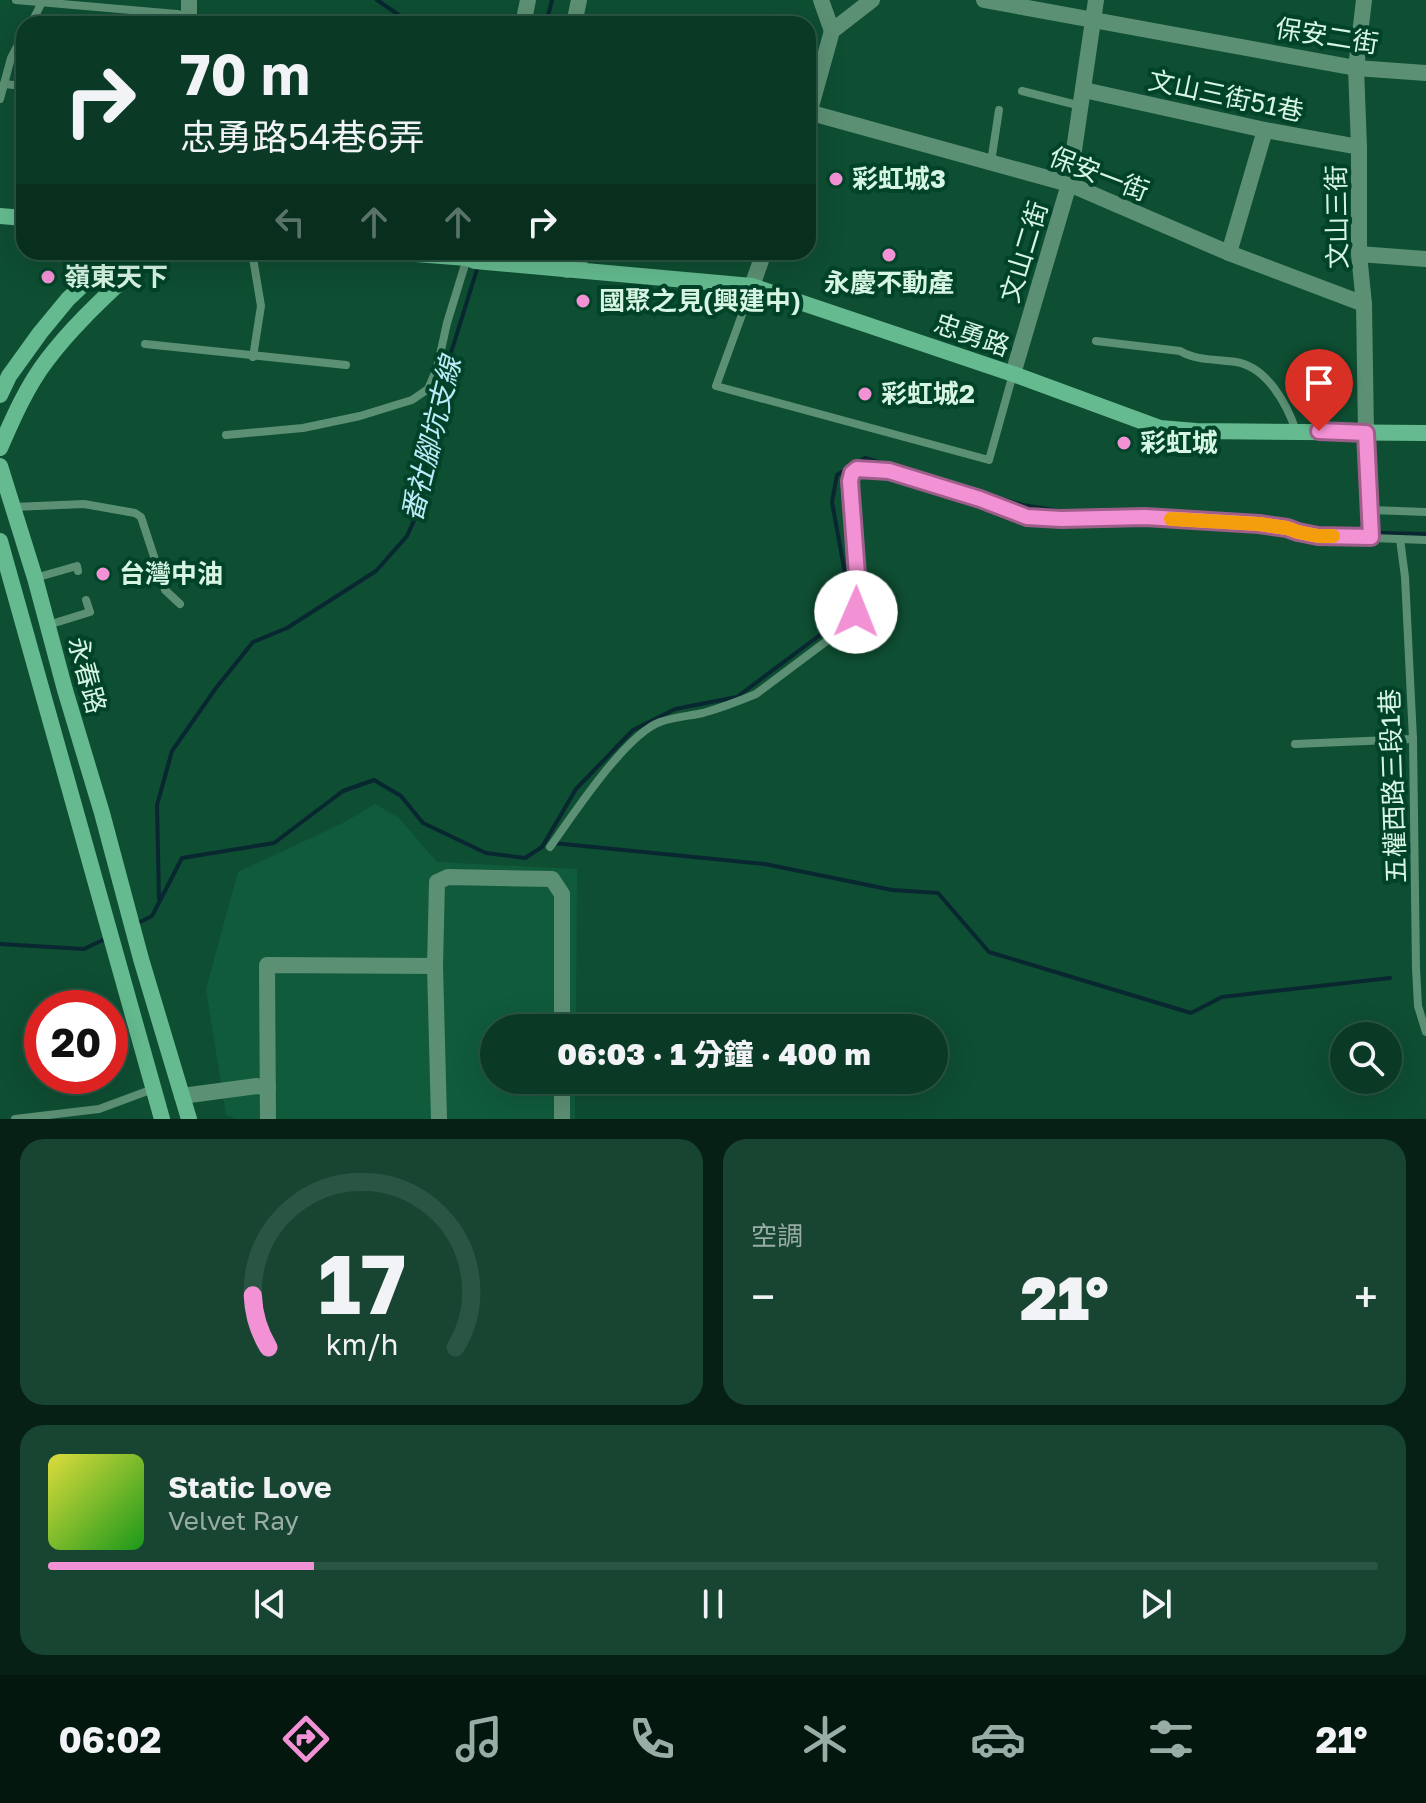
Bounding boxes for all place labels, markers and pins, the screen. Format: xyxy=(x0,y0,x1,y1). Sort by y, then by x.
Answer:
place label: 彩虹城3 xyxy=(852,163,946,194)
marker: 彩虹城3 xyxy=(827,170,845,188)
marker: 永慶不動產 xyxy=(880,246,898,264)
place label: 嶺東天下 xyxy=(64,261,168,292)
place label: 永慶不動產 xyxy=(824,267,954,298)
marker: 嶺東天下 xyxy=(39,268,57,286)
place label: 國聚之見(興建中) xyxy=(599,285,801,316)
marker: 國聚之見(興建中) xyxy=(574,292,592,310)
pin xyxy=(1285,349,1353,431)
place label: 彩虹城2 xyxy=(881,378,975,409)
marker: 彩虹城2 xyxy=(856,385,874,403)
place label: 彩虹城 xyxy=(1140,427,1218,458)
marker: 彩虹城 xyxy=(1115,434,1133,452)
place label: 台灣中油 xyxy=(119,558,223,589)
marker: 台灣中油 xyxy=(94,565,112,583)

